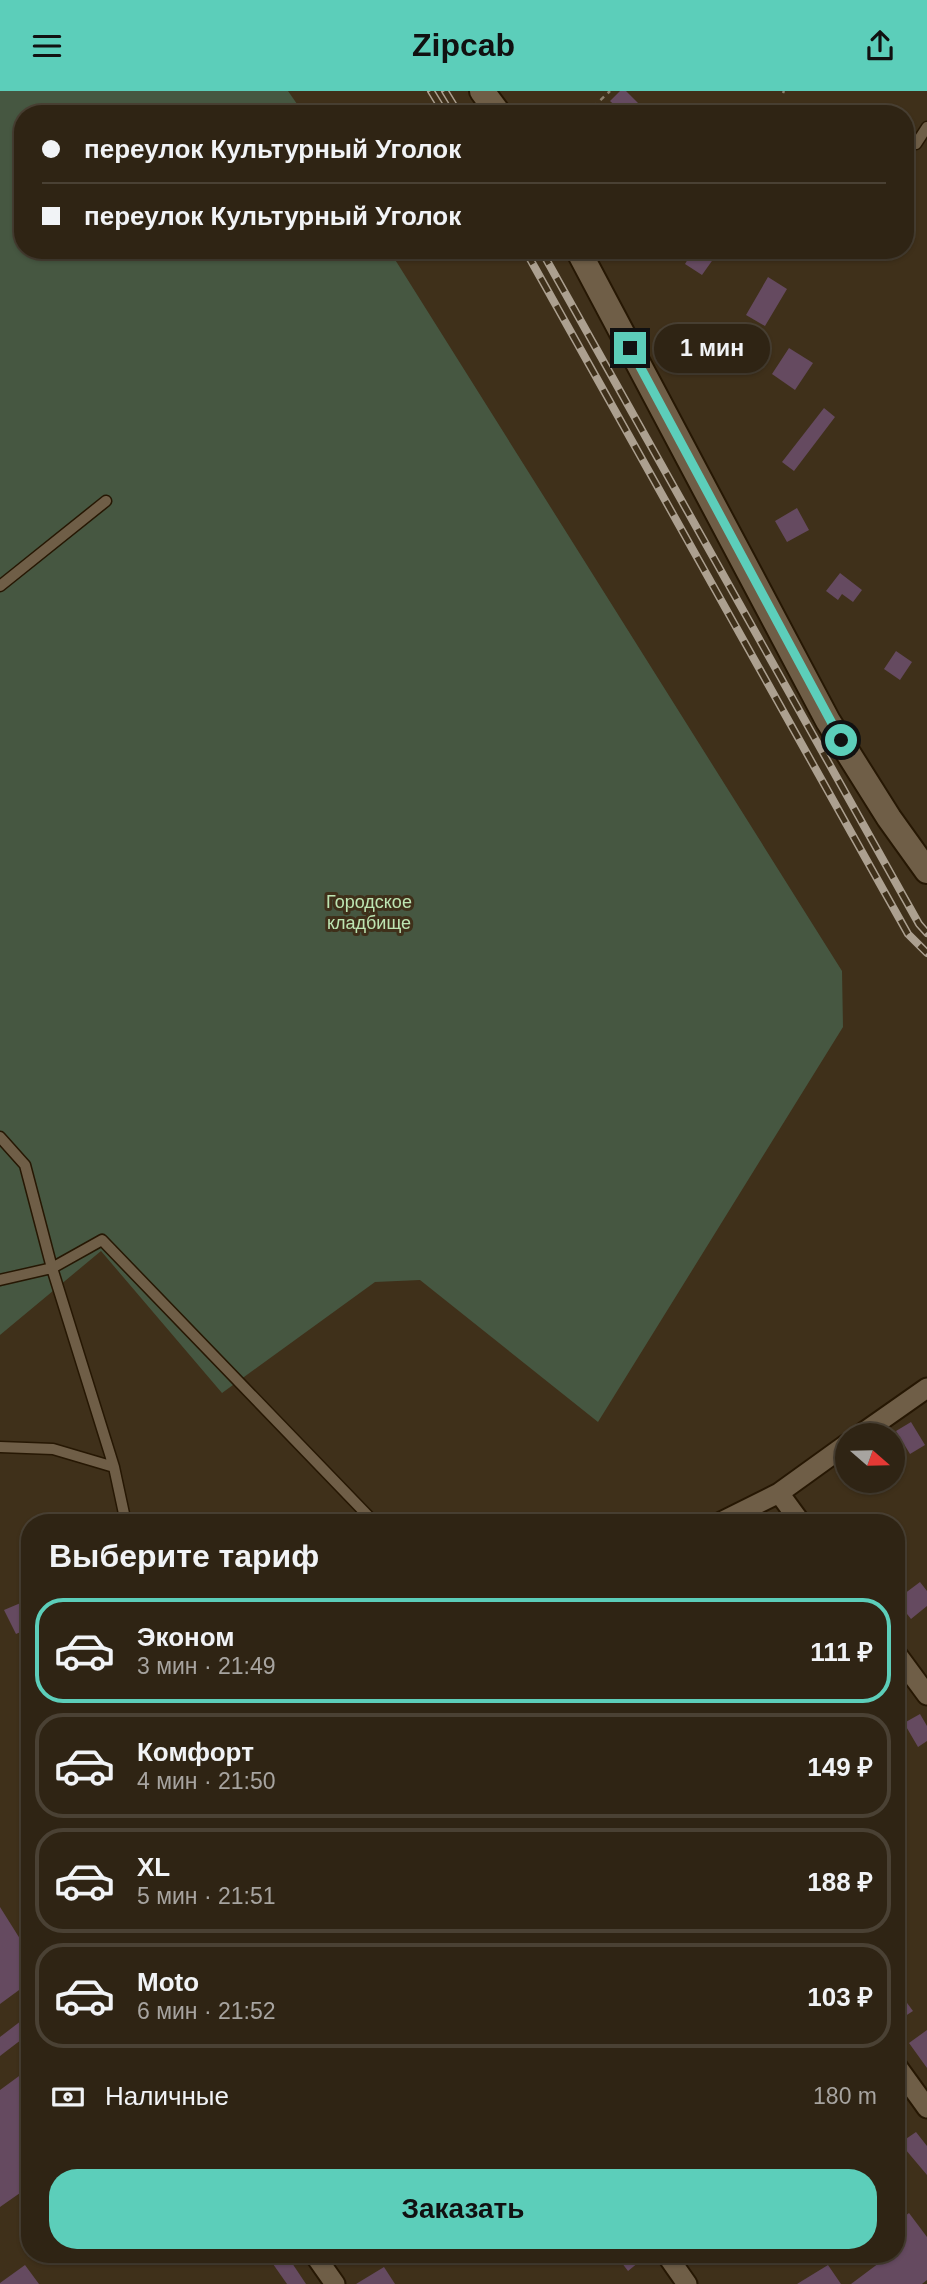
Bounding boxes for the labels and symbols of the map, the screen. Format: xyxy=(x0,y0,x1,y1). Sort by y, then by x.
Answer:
callout: 1 мин xyxy=(654,323,770,373)
route end xyxy=(614,332,646,364)
route start xyxy=(825,724,857,756)
park label: Городское кладбище xyxy=(326,892,412,933)
north arrow xyxy=(835,1423,905,1493)

